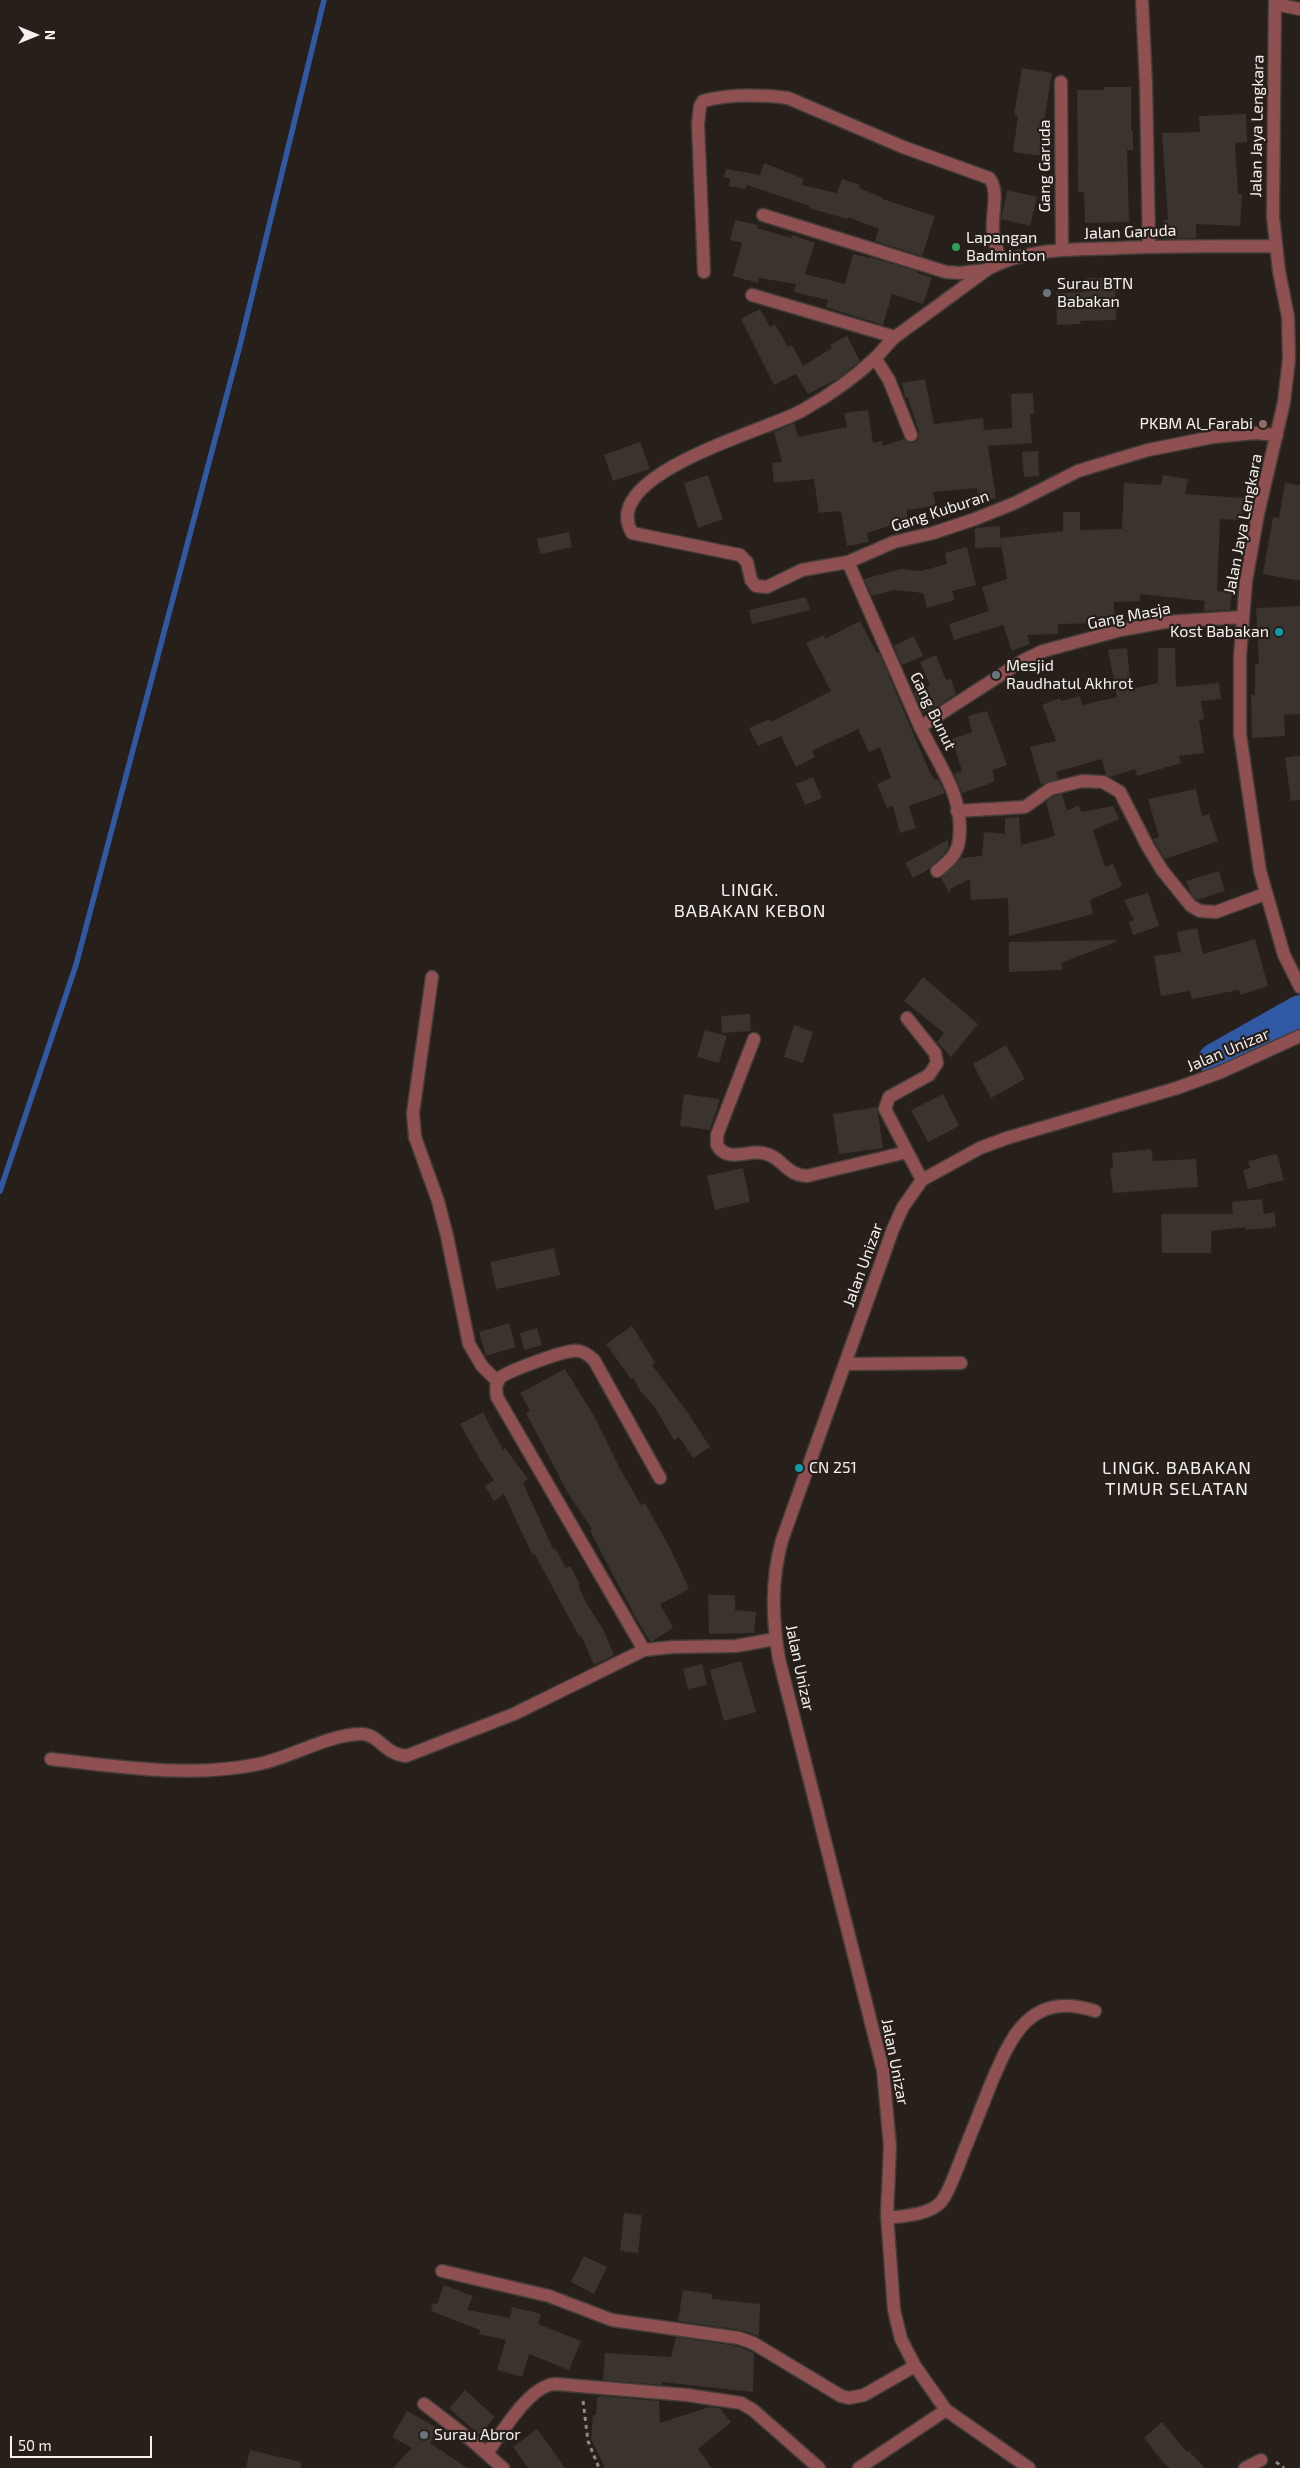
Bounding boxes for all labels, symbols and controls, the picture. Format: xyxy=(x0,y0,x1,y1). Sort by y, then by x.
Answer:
north arrow xyxy=(10,10,60,60)
text: N xyxy=(42,30,59,40)
street label: Jalan Jaya Lengkara xyxy=(1246,54,1268,198)
street label: Gang Garuda xyxy=(1035,120,1055,212)
street label: Jalan Garuda xyxy=(1083,221,1177,243)
place label: Lapangan Badminton xyxy=(966,228,1046,266)
marker: Lapangan Badminton xyxy=(950,241,962,253)
place label: Surau BTN Babakan xyxy=(1057,274,1133,312)
marker: Surau BTN Babakan xyxy=(1041,287,1053,299)
place label: PKBM Al_Farabi xyxy=(1140,414,1253,434)
marker: PKBM Al_Farabi xyxy=(1257,418,1269,430)
street label: Jalan Jaya Lengkara xyxy=(1220,452,1266,596)
street label: Gang Kuburan xyxy=(889,486,991,536)
street label: Gang Masja xyxy=(1086,599,1172,633)
place label: Kost Babakan xyxy=(1170,622,1269,642)
marker: Kost Babakan xyxy=(1273,626,1285,638)
place label: Mesjid Raudhatul Akhrot xyxy=(1006,656,1133,694)
street label: Gang Bunut xyxy=(906,669,960,753)
marker: Mesjid Raudhatul Akhrot xyxy=(990,669,1002,681)
district label: LINGK. BABAKAN KEBON xyxy=(672,879,828,922)
street label: Jalan Unizar xyxy=(1184,1024,1272,1076)
street label: Jalan Unizar xyxy=(839,1220,887,1310)
district label: LINGK. BABAKAN TIMUR SELATAN xyxy=(1100,1457,1254,1500)
place label: CN 251 xyxy=(809,1458,857,1478)
marker: CN 251 xyxy=(793,1462,805,1474)
street label: Jalan Unizar xyxy=(781,1623,819,1713)
street label: Jalan Unizar xyxy=(877,2017,913,2107)
place label: Surau Abror xyxy=(434,2425,521,2445)
scale bar xyxy=(12,2426,155,2458)
marker: Surau Abror xyxy=(418,2429,430,2441)
text: 50 m xyxy=(18,2436,52,2454)

